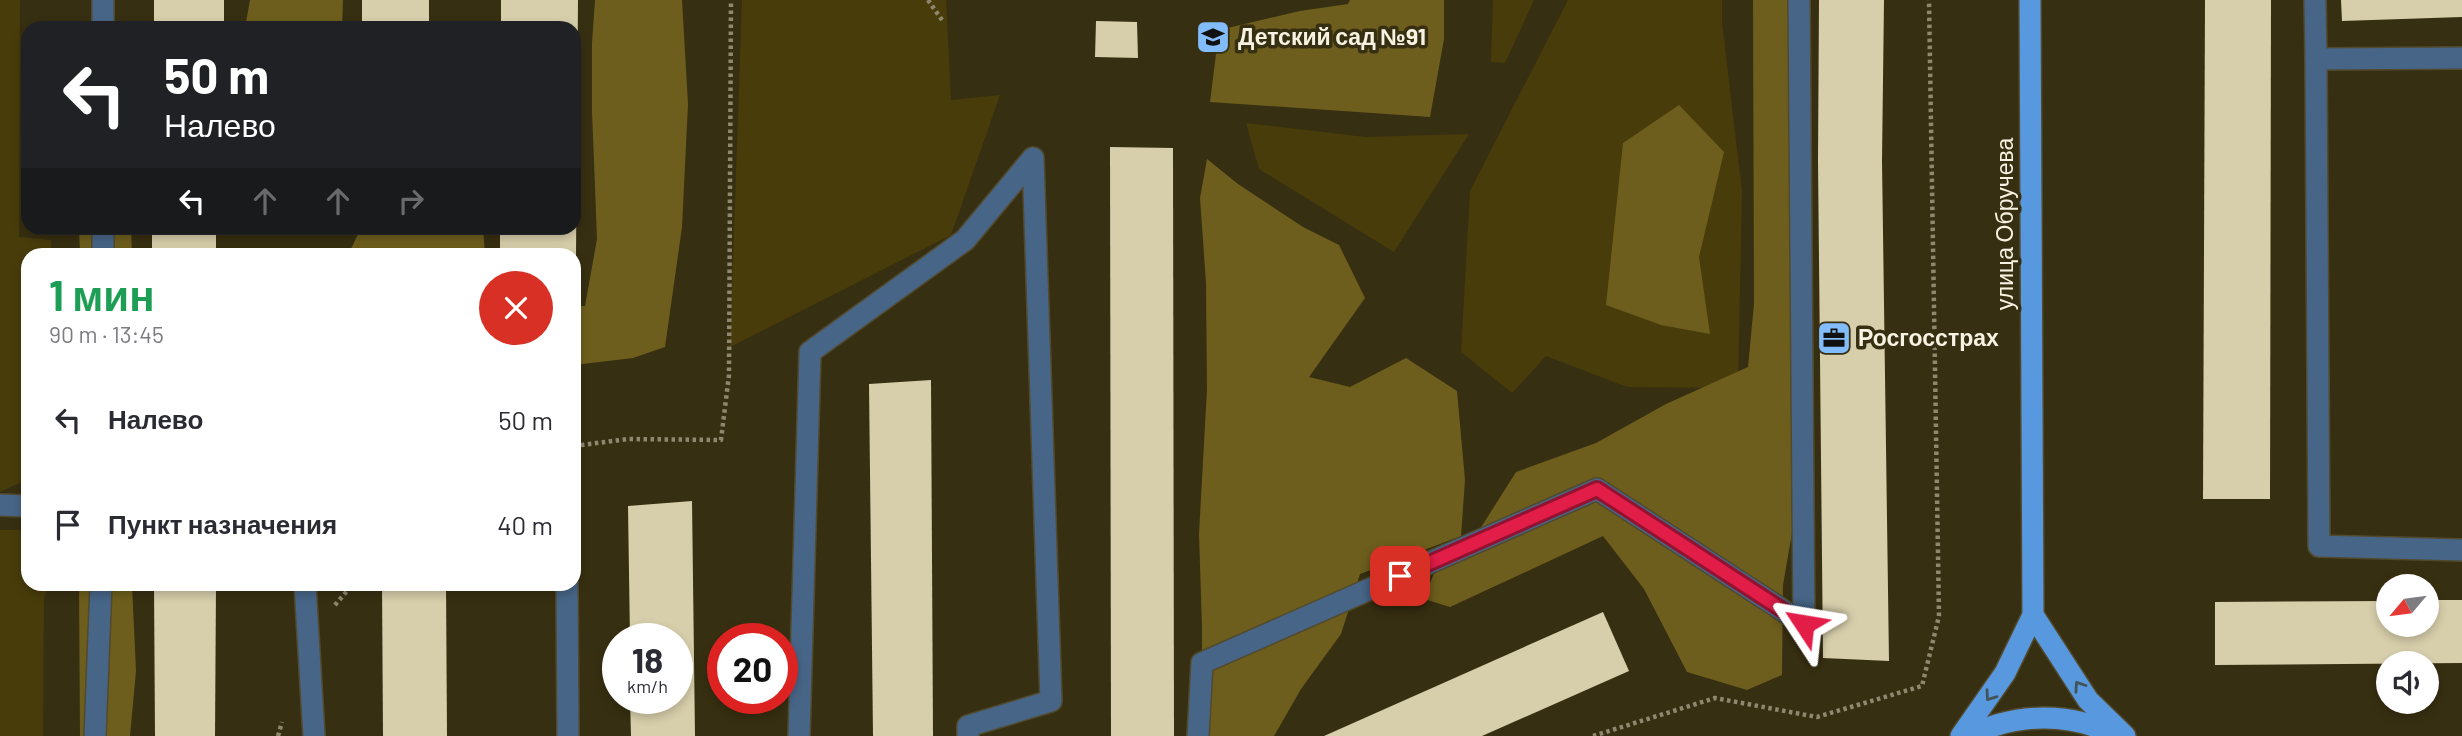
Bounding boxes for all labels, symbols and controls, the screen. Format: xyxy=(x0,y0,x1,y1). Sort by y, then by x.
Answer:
school or university icon: Детский сад №91 xyxy=(1194,18,1232,56)
place label: Детский сад №91 xyxy=(1238,22,1426,50)
text: 50 m xyxy=(164,45,269,104)
icon: left xyxy=(49,49,140,140)
text: Налево xyxy=(164,105,276,143)
street label: улица Обручева xyxy=(1990,138,2018,310)
icon: left xyxy=(173,182,211,220)
icon: ahead xyxy=(246,182,284,220)
icon: ahead xyxy=(319,182,357,220)
icon: right xyxy=(392,182,430,220)
text: 1 мин xyxy=(49,269,155,319)
button: close xyxy=(479,271,553,345)
office icon: Росгосстрах xyxy=(1815,319,1853,357)
text: 90 m · 13:45 xyxy=(49,320,164,348)
place label: Росгосстрах xyxy=(1858,323,1999,351)
icon: left xyxy=(49,401,87,439)
text: Налево xyxy=(108,403,203,434)
text: 50 m xyxy=(498,404,553,435)
icon: arrive xyxy=(49,506,87,544)
text: Пункт назначения xyxy=(108,508,337,539)
text: 40 m xyxy=(497,509,553,540)
pin xyxy=(1370,546,1430,606)
icon: arrive xyxy=(1381,557,1419,595)
north arrow xyxy=(2376,574,2440,637)
map controls xyxy=(2376,574,2439,714)
position arrow xyxy=(1767,587,1841,661)
speed limit sign: 20 xyxy=(707,623,798,714)
text: 18 xyxy=(632,638,663,680)
button: sound xyxy=(2376,651,2439,714)
text: km/h xyxy=(627,675,668,697)
one-way arrow xyxy=(2075,681,2087,694)
one-way arrow xyxy=(1986,688,1998,701)

